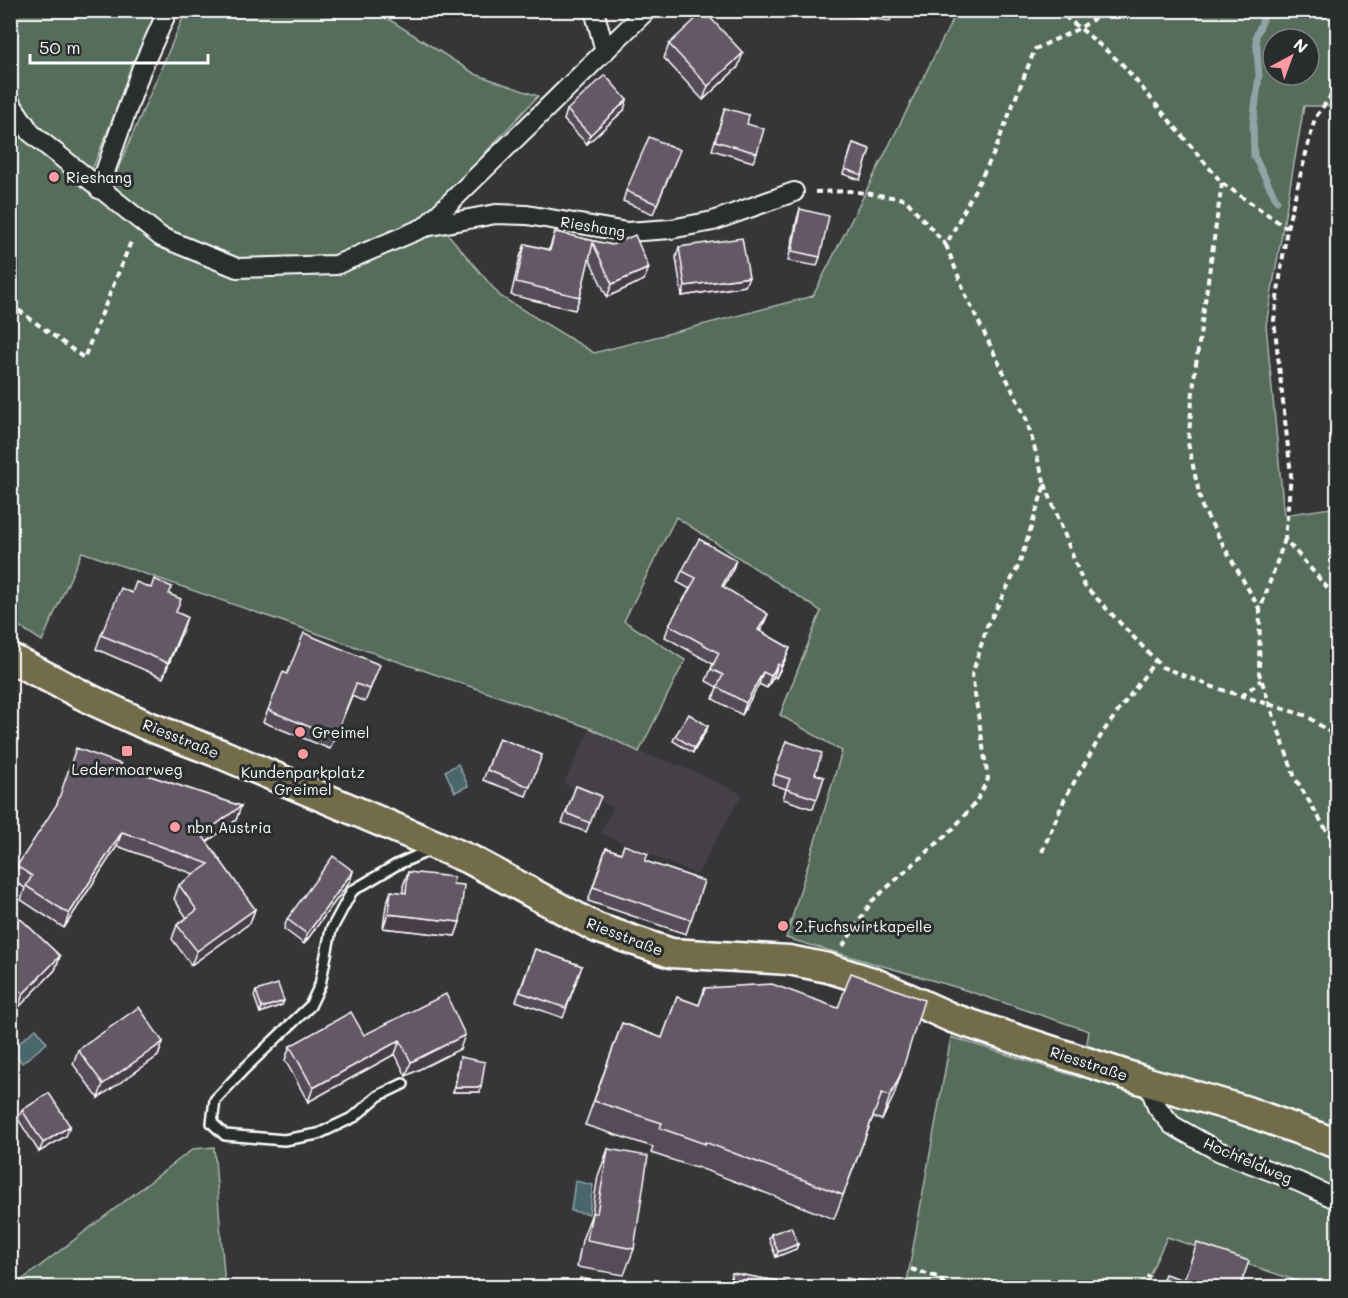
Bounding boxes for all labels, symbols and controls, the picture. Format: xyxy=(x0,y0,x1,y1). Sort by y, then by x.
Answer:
scale bar xyxy=(30,27,208,65)
north arrow xyxy=(1261,27,1321,87)
text: N xyxy=(1290,33,1313,57)
text: 50 m xyxy=(39,35,81,59)
place label: Rieshang xyxy=(66,167,132,187)
marker: Rieshang xyxy=(47,170,61,184)
street label: Rieshang xyxy=(559,211,627,241)
street label: Riesstraße xyxy=(140,714,222,762)
place label: Greimel xyxy=(312,722,370,742)
marker: Greimel xyxy=(293,725,307,739)
marker: Ledermoarweg xyxy=(120,744,134,758)
marker: Kundenparkplatz Greimel xyxy=(296,747,310,761)
place label: Ledermoarweg xyxy=(72,759,183,779)
place label: Kundenparkplatz Greimel xyxy=(241,762,365,799)
place label: nbn Austria xyxy=(187,817,272,837)
marker: nbn Austria xyxy=(168,820,182,834)
street label: Riesstraße xyxy=(584,912,666,960)
place label: 2.Fuchswirtkapelle xyxy=(795,916,932,936)
marker: 2.Fuchswirtkapelle xyxy=(776,919,790,933)
street label: Riesstraße xyxy=(1048,1041,1130,1085)
street label: Hochfeldweg xyxy=(1200,1132,1296,1188)

